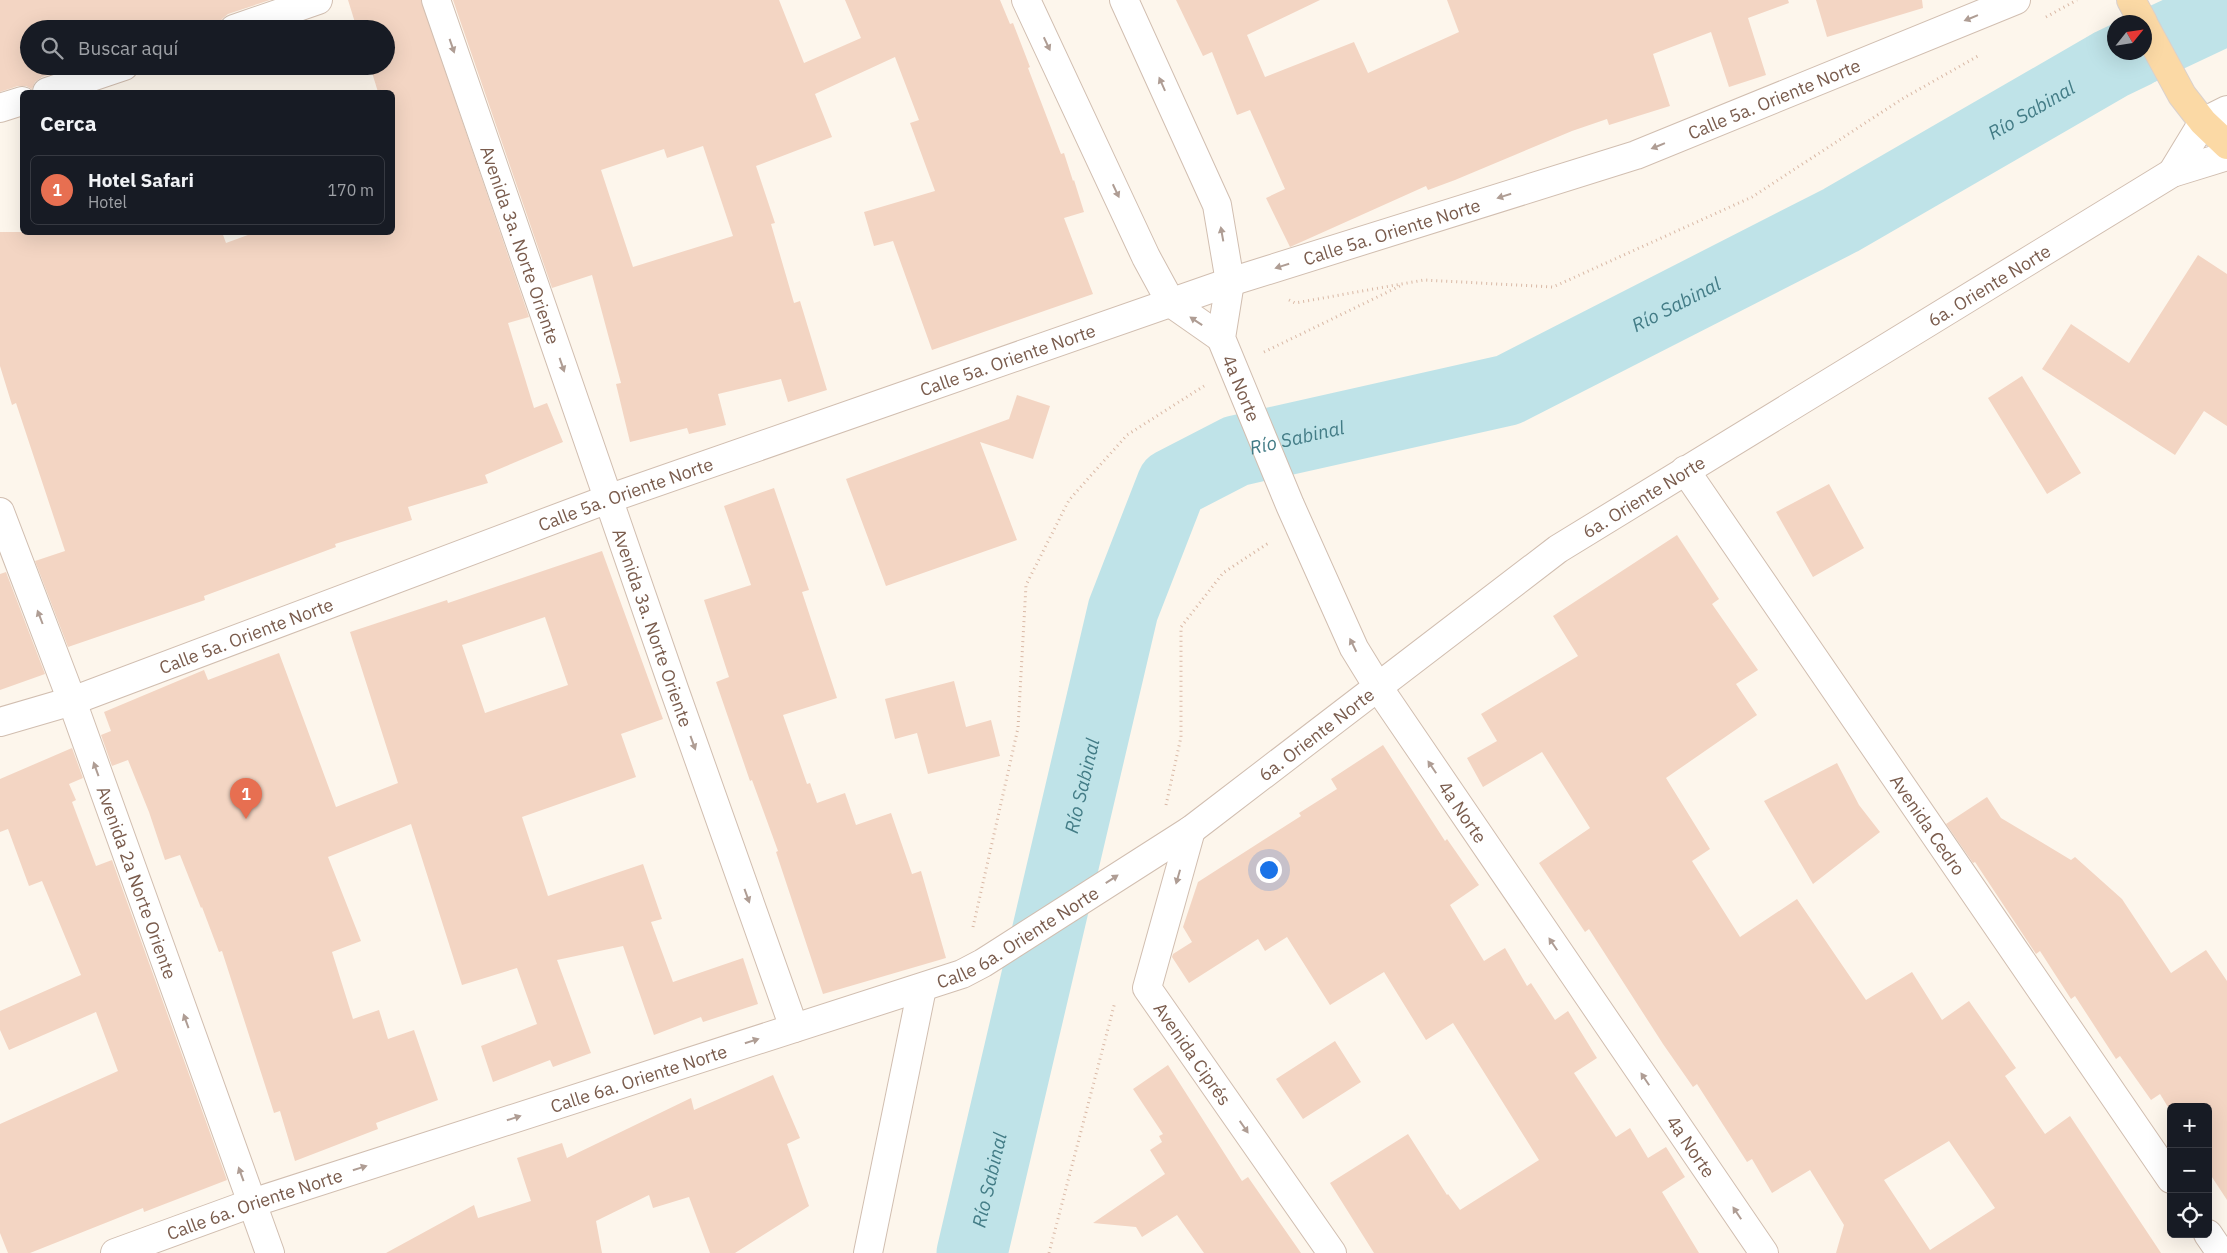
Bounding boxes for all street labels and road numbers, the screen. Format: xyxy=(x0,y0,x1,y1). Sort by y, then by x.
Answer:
street label: Calle 5a. Oriente Norte xyxy=(1684,53,1864,144)
street label: Avenida 3a. Norte Oriente xyxy=(476,142,566,347)
street label: Calle 5a. Oriente Norte xyxy=(1300,193,1483,270)
street label: 6a. Oriente Norte xyxy=(1923,239,2055,331)
street label: Calle 5a. Oriente Norte xyxy=(917,318,1099,401)
street label: 4a Norte xyxy=(1218,351,1266,425)
street label: 6a. Oriente Norte xyxy=(1578,450,1709,543)
street label: Calle 5a. Oriente Norte xyxy=(535,452,716,536)
street label: Avenida 3a. Norte Oriente xyxy=(608,525,698,730)
street label: Calle 5a. Oriente Norte xyxy=(156,592,337,679)
street label: 6a. Oriente Norte xyxy=(1254,683,1379,786)
street label: Avenida Cedro xyxy=(1886,770,1971,879)
street label: 4a Norte xyxy=(1434,776,1492,847)
street label: Avenida 2a Norte Oriente xyxy=(92,783,182,982)
street label: Calle 6a. Oriente Norte xyxy=(934,881,1103,993)
street label: Avenida Ciprés xyxy=(1149,998,1237,1109)
street label: Calle 6a. Oriente Norte xyxy=(547,1039,730,1118)
street label: 4a Norte xyxy=(1662,1111,1721,1182)
street label: Calle 6a. Oriente Norte xyxy=(163,1163,345,1245)

